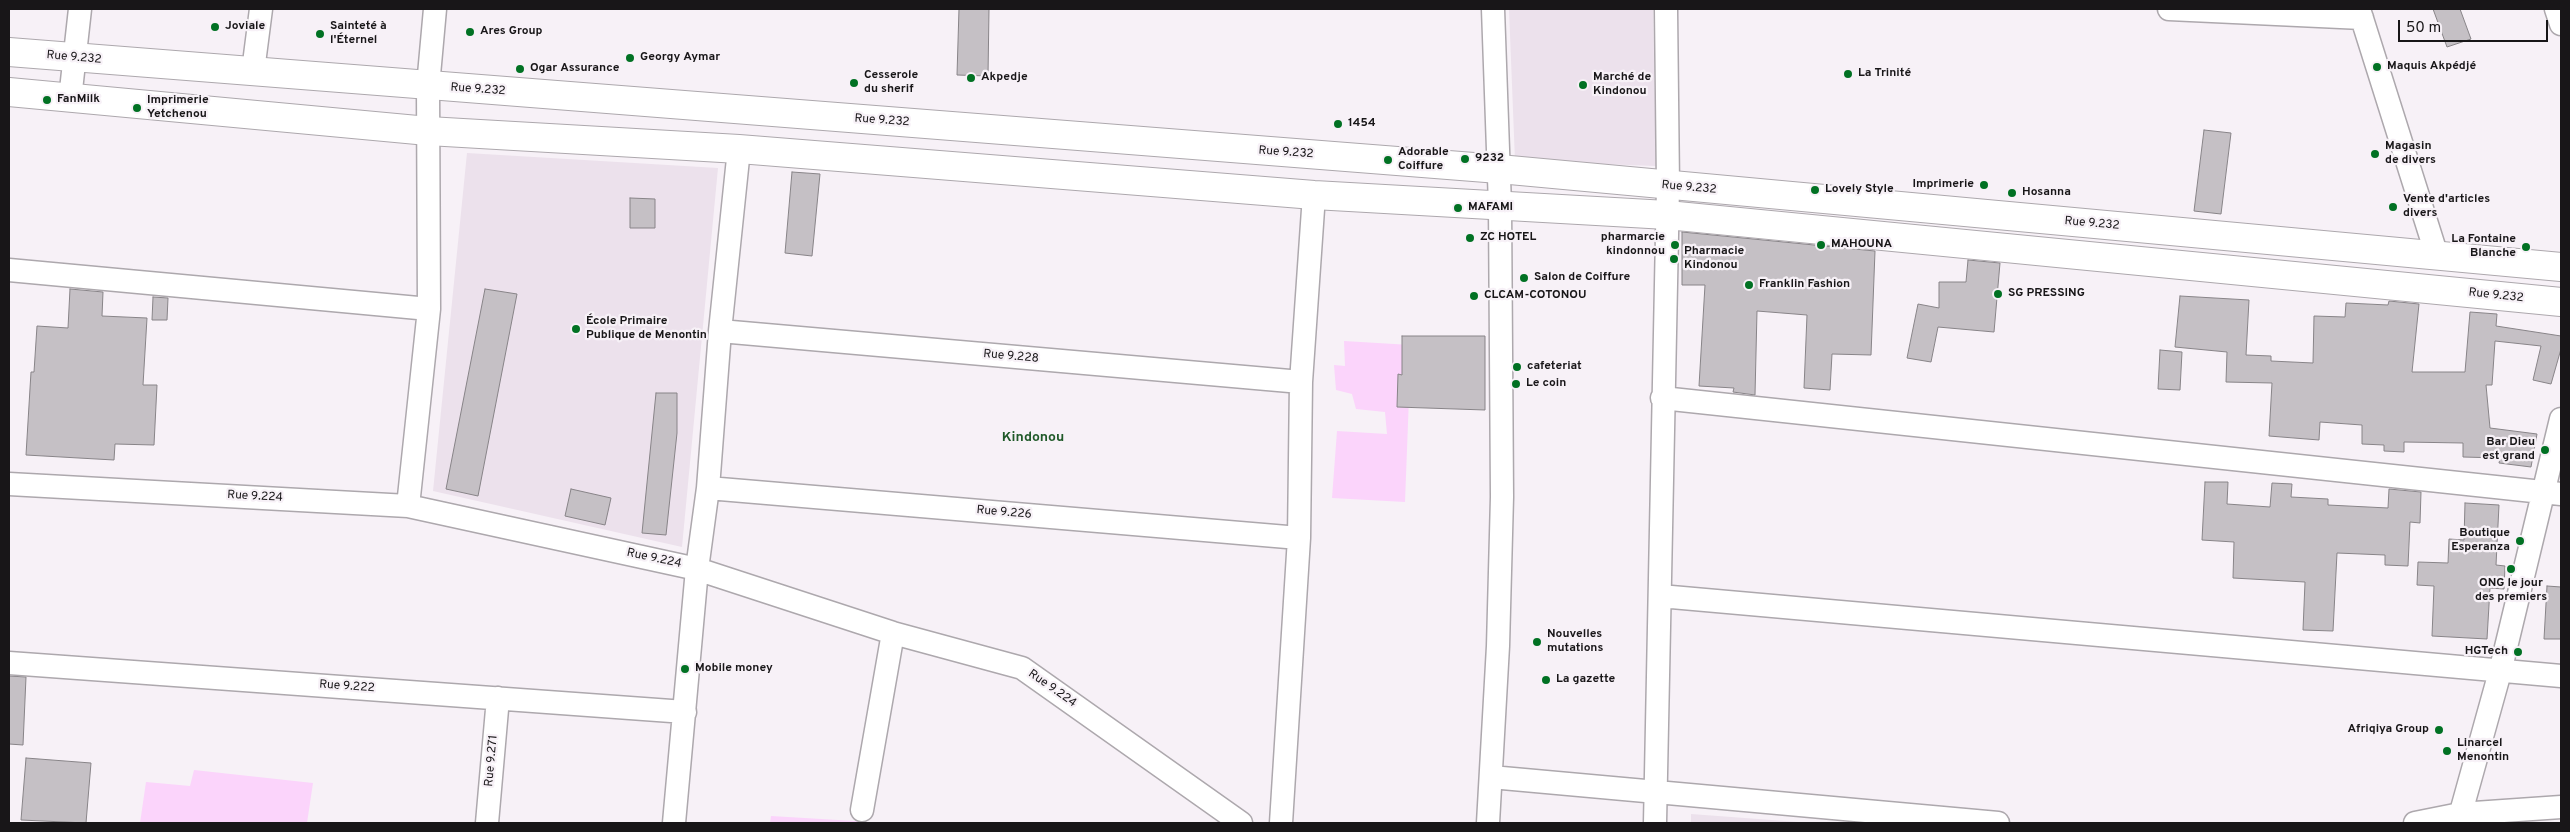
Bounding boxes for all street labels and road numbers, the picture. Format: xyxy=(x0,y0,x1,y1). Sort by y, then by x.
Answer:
street label: Rue 9.232 xyxy=(46,48,102,68)
street label: Rue 9.232 xyxy=(450,81,506,99)
street label: Rue 9.232 xyxy=(854,112,910,130)
street label: Rue 9.232 xyxy=(1258,144,1314,162)
street label: Rue 9.232 xyxy=(1661,178,1717,198)
street label: Rue 9.232 xyxy=(2064,214,2120,234)
street label: Rue 9.232 xyxy=(2468,286,2524,306)
street label: Rue 9.228 xyxy=(983,347,1039,367)
street label: Rue 9.224 xyxy=(227,488,283,506)
street label: Rue 9.226 xyxy=(976,503,1032,523)
street label: Rue 9.224 xyxy=(625,546,683,572)
street label: Rue 9.224 xyxy=(1025,667,1079,711)
street label: Rue 9.222 xyxy=(319,678,375,696)
street label: Rue 9.271 xyxy=(483,735,501,787)

